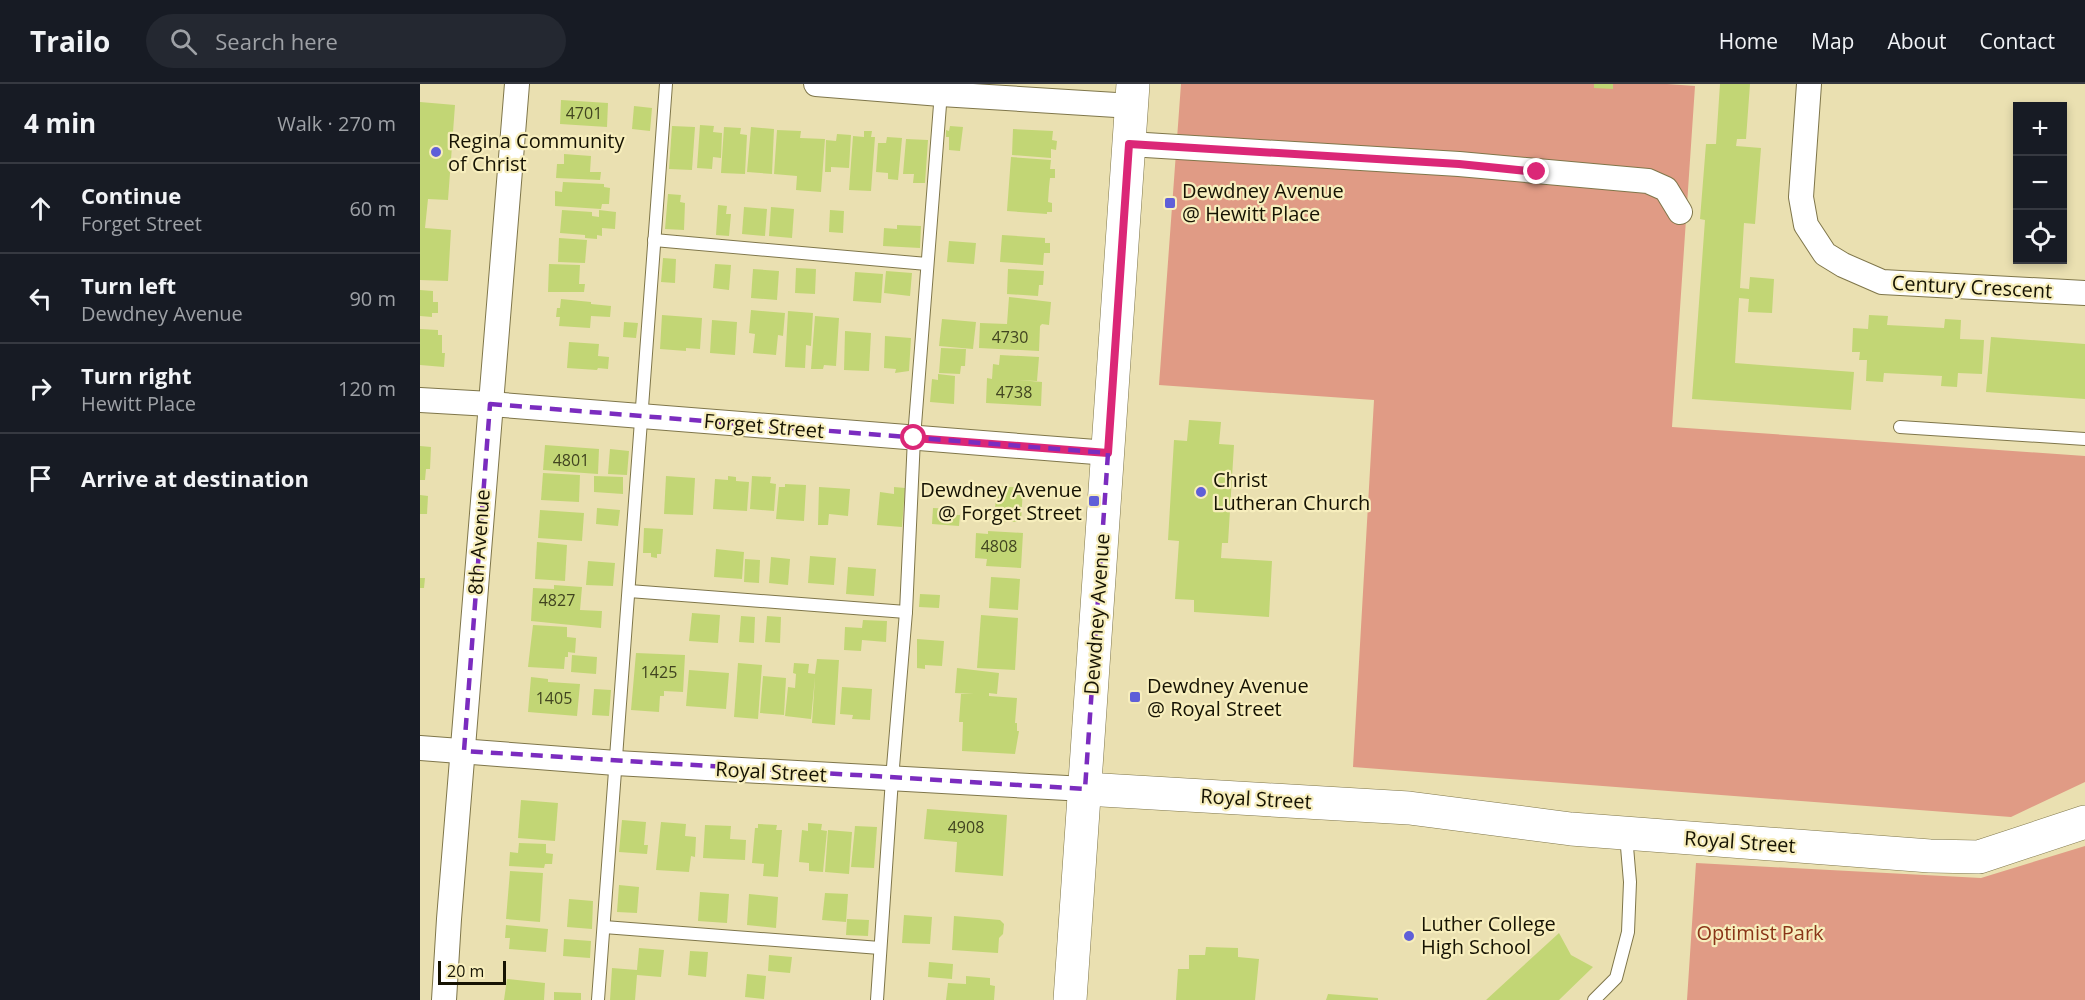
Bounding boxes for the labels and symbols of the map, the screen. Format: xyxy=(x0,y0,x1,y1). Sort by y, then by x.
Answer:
house number: 4701 xyxy=(566,102,602,124)
place label: Regina Community of Christ xyxy=(448,127,625,177)
marker: Regina Community of Christ xyxy=(429,145,443,159)
route end xyxy=(1523,158,1549,184)
place label: Dewdney Avenue @ Hewitt Place xyxy=(1182,177,1344,227)
marker: Dewdney Avenue @ Hewitt Place xyxy=(1163,196,1177,210)
street label: Century Crescent xyxy=(1891,269,2053,304)
house number: 4730 xyxy=(992,326,1028,348)
house number: 4738 xyxy=(996,381,1032,403)
street label: Forget Street xyxy=(703,407,825,444)
route start xyxy=(900,424,926,450)
house number: 4801 xyxy=(553,449,589,471)
place label: Christ Lutheran Church xyxy=(1213,466,1370,516)
place label: Dewdney Avenue @ Forget Street xyxy=(920,476,1082,526)
marker: Christ Lutheran Church xyxy=(1194,485,1208,499)
street label: 8th Avenue xyxy=(461,488,496,596)
marker: Dewdney Avenue @ Forget Street xyxy=(1087,494,1101,508)
street label: Dewdney Avenue xyxy=(1077,532,1116,696)
house number: 4808 xyxy=(981,535,1017,557)
house number: 4827 xyxy=(539,589,575,611)
house number: 1425 xyxy=(641,661,677,683)
place label: Dewdney Avenue @ Royal Street xyxy=(1147,672,1309,722)
house number: 1405 xyxy=(536,687,572,709)
marker: Dewdney Avenue @ Royal Street xyxy=(1128,690,1142,704)
street label: Royal Street xyxy=(715,755,827,788)
street label: Royal Street xyxy=(1200,782,1312,815)
house number: 4908 xyxy=(948,816,984,838)
street label: Royal Street xyxy=(1683,824,1797,859)
place label: Luther College High School xyxy=(1421,910,1556,960)
park label: Optimist Park xyxy=(1696,919,1824,946)
marker: Luther College High School xyxy=(1402,929,1416,943)
scale bar xyxy=(438,958,506,986)

